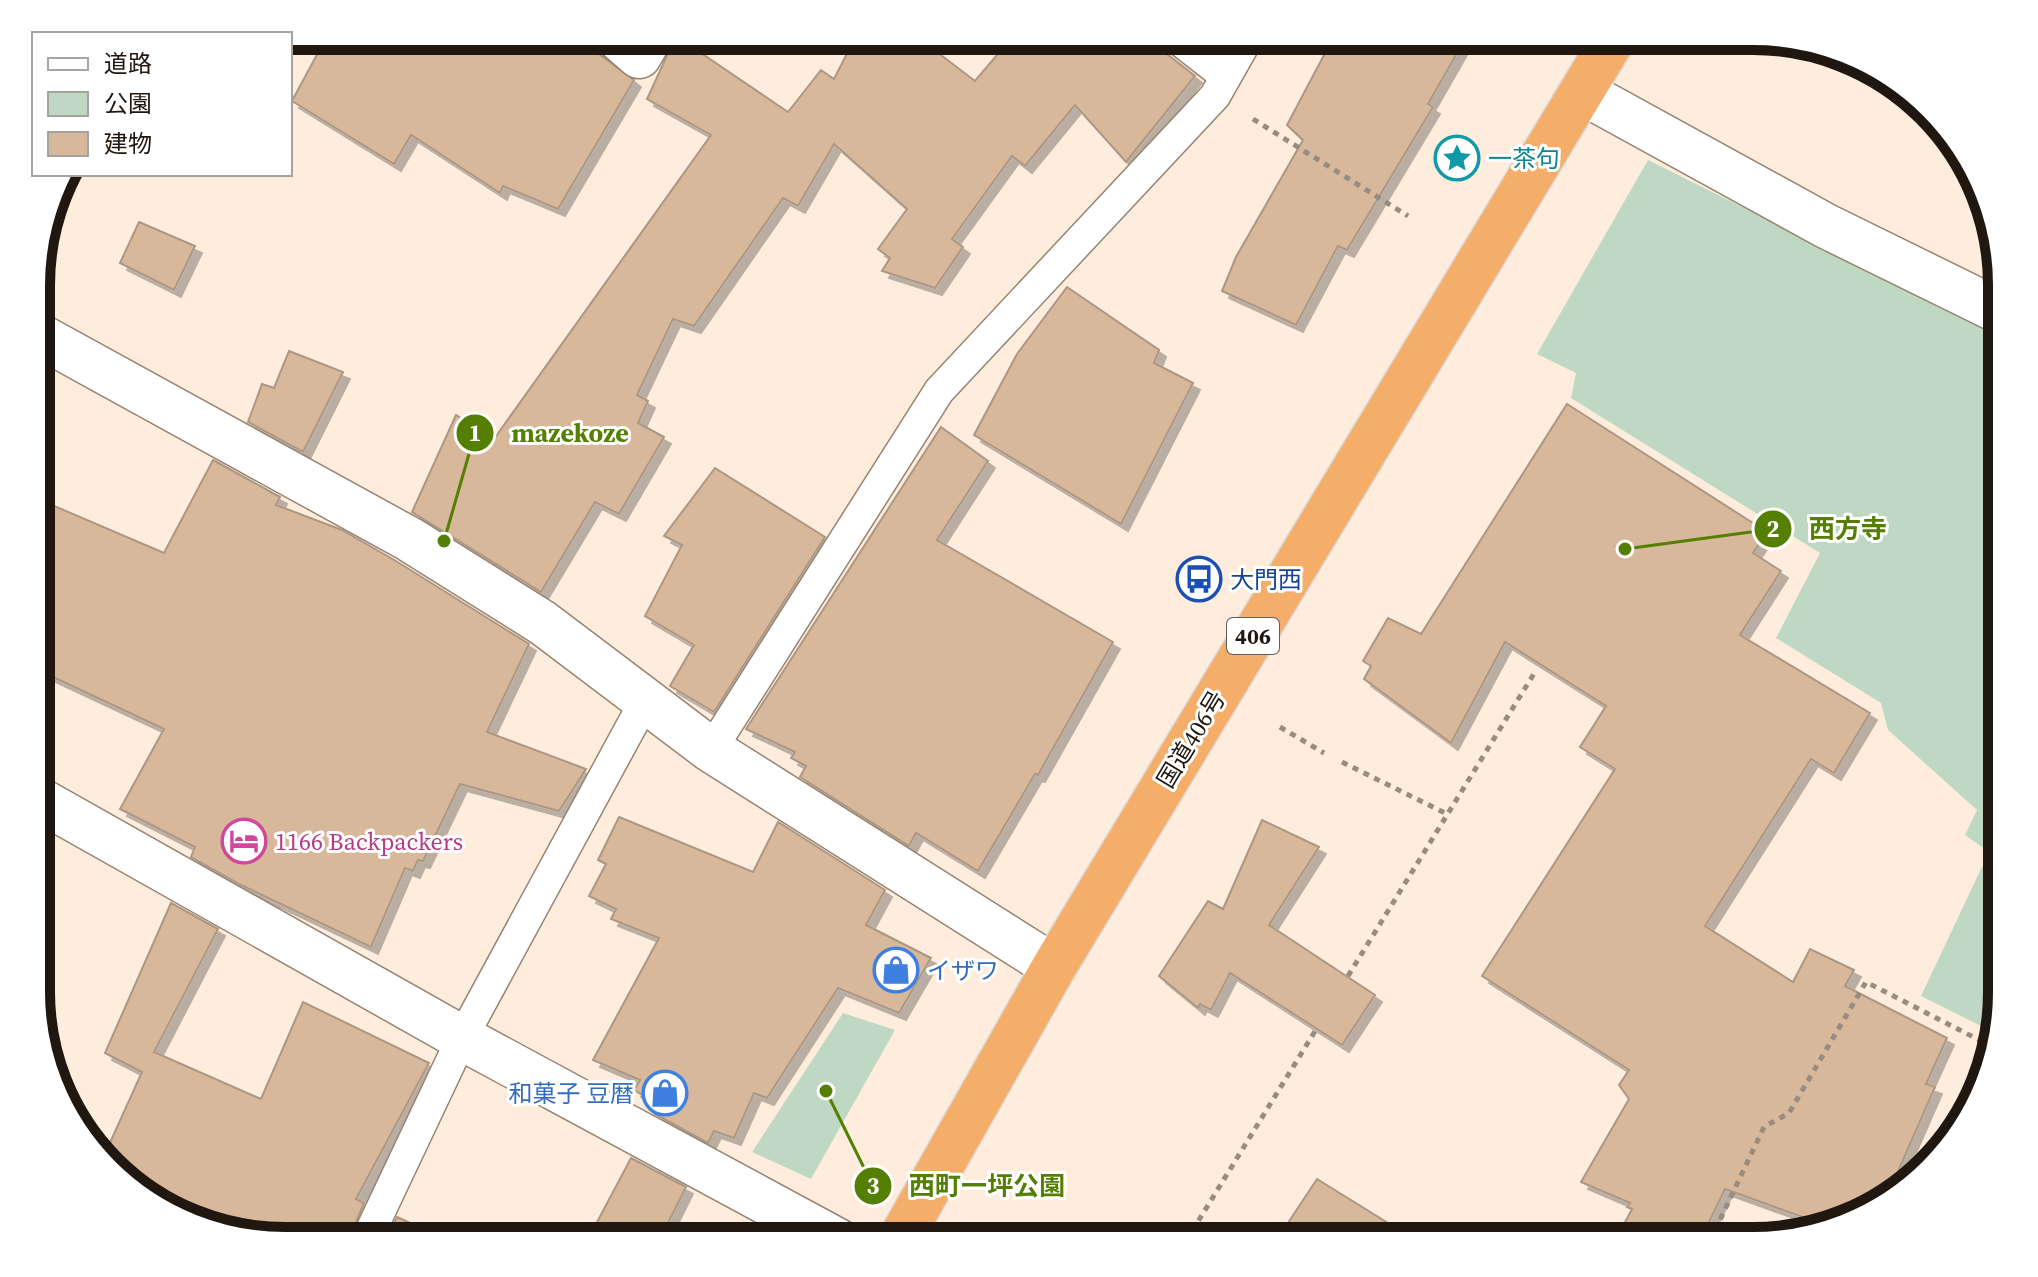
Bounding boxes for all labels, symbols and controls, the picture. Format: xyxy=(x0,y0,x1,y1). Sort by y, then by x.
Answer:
legend xyxy=(32,32,292,176)
text: 道路 xyxy=(104,47,152,80)
text: 公園 xyxy=(104,87,152,120)
text: 建物 xyxy=(104,127,152,160)
place icon: 一茶句 xyxy=(1433,134,1481,182)
place label: 一茶句 xyxy=(1488,142,1560,175)
callout: mazekoze xyxy=(455,408,645,458)
text: mazekoze xyxy=(511,415,629,451)
text: 1 xyxy=(468,416,482,449)
callout: 西方寺 xyxy=(1753,504,1903,554)
text: 西方寺 xyxy=(1809,511,1887,547)
text: 2 xyxy=(1766,512,1780,545)
bus stop icon: 大門西 xyxy=(1175,555,1223,603)
place label: 大門西 xyxy=(1230,563,1302,596)
road number: 406 xyxy=(1227,618,1279,654)
street label: 国道406号 xyxy=(1149,684,1233,794)
hotel icon: 1166 Backpackers xyxy=(220,817,268,865)
place label: 1166 Backpackers xyxy=(275,825,463,858)
shop icon: イザワ xyxy=(872,946,920,994)
place label: イザワ xyxy=(927,954,999,987)
shop icon: 和菓子 豆暦 xyxy=(641,1069,689,1117)
place label: 和菓子 豆暦 xyxy=(508,1077,634,1110)
callout: 西町一坪公園 xyxy=(853,1161,1081,1211)
text: 西町一坪公園 xyxy=(909,1168,1065,1204)
text: 3 xyxy=(866,1169,880,1202)

